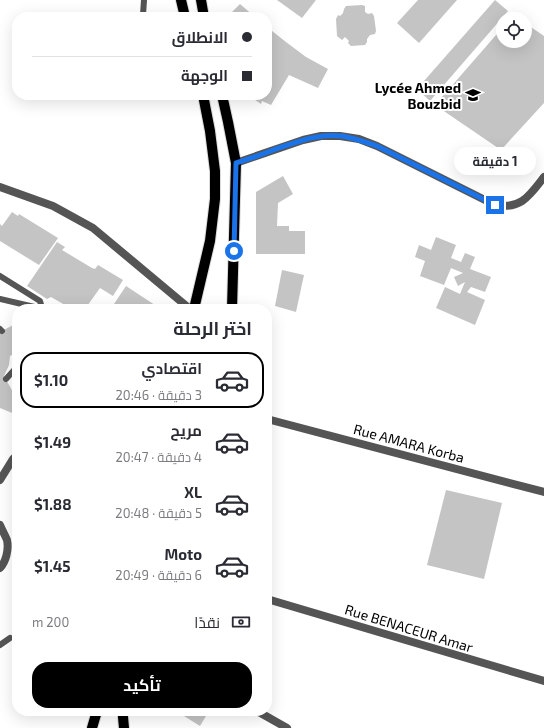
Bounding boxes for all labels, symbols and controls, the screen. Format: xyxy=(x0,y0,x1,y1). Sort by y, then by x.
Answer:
map controls xyxy=(496,12,532,48)
button: locate xyxy=(496,12,532,48)
text: الانطلاق xyxy=(172,28,228,46)
text: الوجهة xyxy=(181,66,228,84)
place label: Lycée Ahmed Bouzbid xyxy=(375,79,461,112)
school or university icon: Lycée Ahmed Bouzbid xyxy=(464,86,482,104)
callout: 1 دقيقة xyxy=(454,147,536,175)
text: 1 دقيقة xyxy=(472,153,518,169)
route end xyxy=(486,196,504,214)
route start xyxy=(225,242,243,260)
text: اختر الرحلة xyxy=(173,317,252,339)
text: اقتصادي xyxy=(142,359,202,377)
icon: car xyxy=(214,362,250,398)
text: $1.10 xyxy=(34,371,68,389)
text: 3 دقيقة · 20:46 xyxy=(116,387,202,403)
street label: Rue AMARA Korba xyxy=(352,420,466,466)
text: مريح xyxy=(170,421,202,439)
icon: car xyxy=(214,424,250,460)
text: $1.49 xyxy=(34,433,71,451)
text: 4 دقيقة · 20:47 xyxy=(116,449,202,465)
text: XL xyxy=(184,483,202,501)
icon: car xyxy=(214,486,250,522)
text: $1.88 xyxy=(34,495,72,513)
text: 5 دقيقة · 20:48 xyxy=(115,505,202,521)
text: Moto xyxy=(164,545,202,563)
icon: car xyxy=(214,548,250,584)
text: $1.45 xyxy=(34,557,71,575)
text: 6 دقيقة · 20:49 xyxy=(115,567,202,583)
street label: Rue BENACEUR Amar xyxy=(343,600,476,656)
icon: cash xyxy=(230,611,252,633)
text: نقدًا xyxy=(194,613,220,631)
text: 200 m xyxy=(32,614,69,630)
button: تأكيد xyxy=(32,662,252,708)

